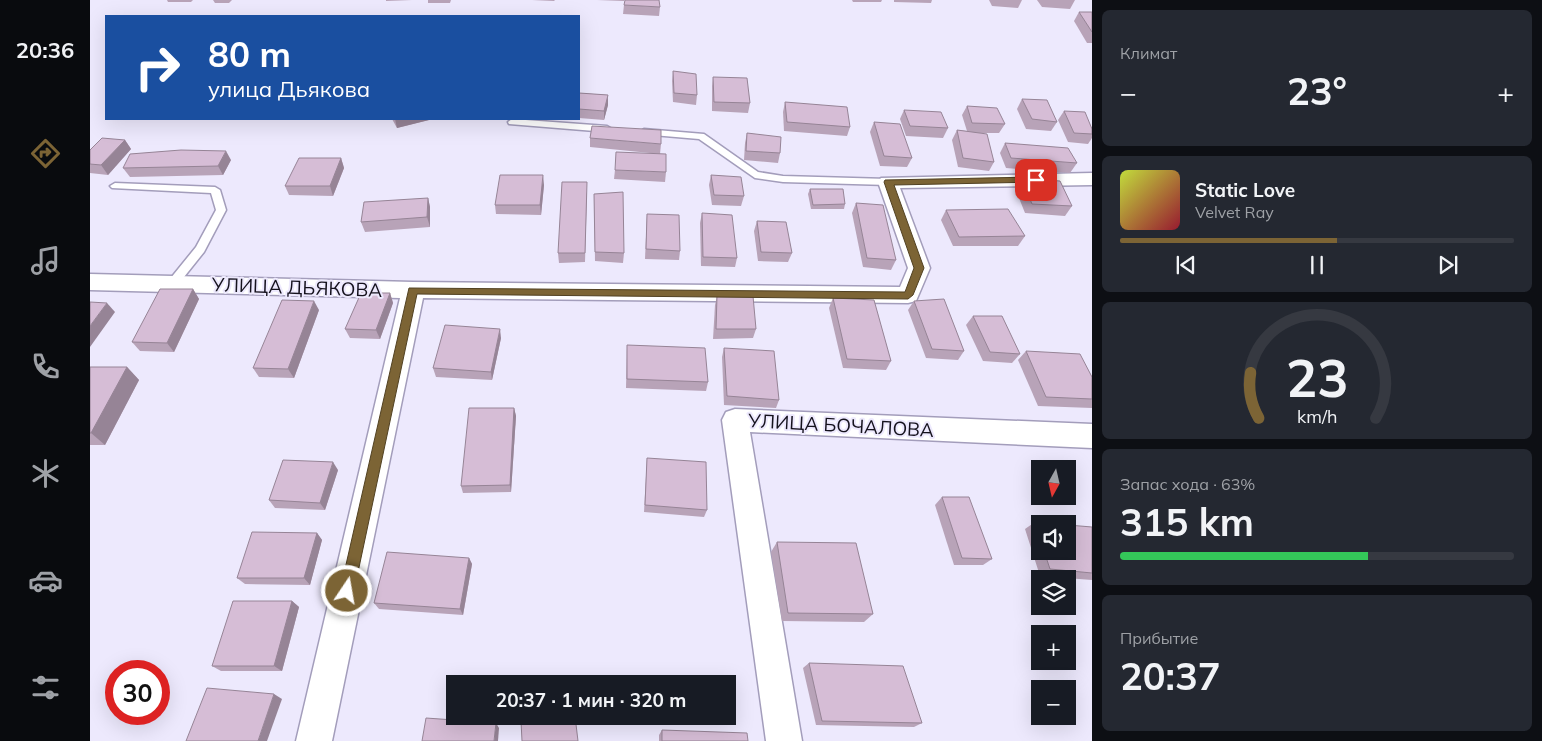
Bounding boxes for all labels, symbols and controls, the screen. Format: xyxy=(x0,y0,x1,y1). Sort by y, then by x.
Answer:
text: 80 m xyxy=(208,32,291,76)
icon: right xyxy=(125,35,190,100)
text: 20:36 xyxy=(16,36,74,64)
text: Климат xyxy=(1120,43,1177,63)
text: 23° xyxy=(1287,67,1347,115)
text: улица Дьякова xyxy=(208,75,370,103)
text: − xyxy=(1120,75,1137,110)
text: + xyxy=(1497,75,1514,110)
icon: directions xyxy=(28,136,63,171)
pin xyxy=(1015,159,1057,201)
icon: arrive xyxy=(1022,166,1050,194)
text: Static Love xyxy=(1195,178,1295,202)
text: Velvet Ray xyxy=(1195,202,1274,222)
icon: music xyxy=(28,243,63,278)
icon: previous xyxy=(1172,251,1200,279)
icon: pause xyxy=(1303,251,1331,279)
icon: next xyxy=(1434,251,1462,279)
street label: УЛИЦА ДЬЯКОВА xyxy=(210,272,383,302)
text: 23 xyxy=(1286,345,1348,410)
icon: phone xyxy=(28,349,63,384)
text: km/h xyxy=(1297,405,1337,427)
street label: УЛИЦА БОЧАЛОВА xyxy=(747,408,935,442)
icon: climate xyxy=(28,456,63,491)
north arrow xyxy=(1031,460,1076,505)
map controls xyxy=(1031,460,1076,725)
text: Запас хода · 63% xyxy=(1120,474,1255,494)
text: 315 km xyxy=(1120,498,1254,546)
button: sound xyxy=(1031,515,1076,560)
icon: car xyxy=(28,563,63,598)
position arrow xyxy=(320,564,372,616)
button: layers xyxy=(1031,570,1076,615)
button: + xyxy=(1031,625,1076,670)
text: Прибытие xyxy=(1120,628,1198,648)
text: 20:37 xyxy=(1120,652,1221,700)
speed limit sign: 30 xyxy=(105,660,170,725)
icon: filters xyxy=(28,670,63,705)
button: − xyxy=(1031,680,1076,725)
text: 20:37 · 1 мин · 320 m xyxy=(496,688,686,712)

